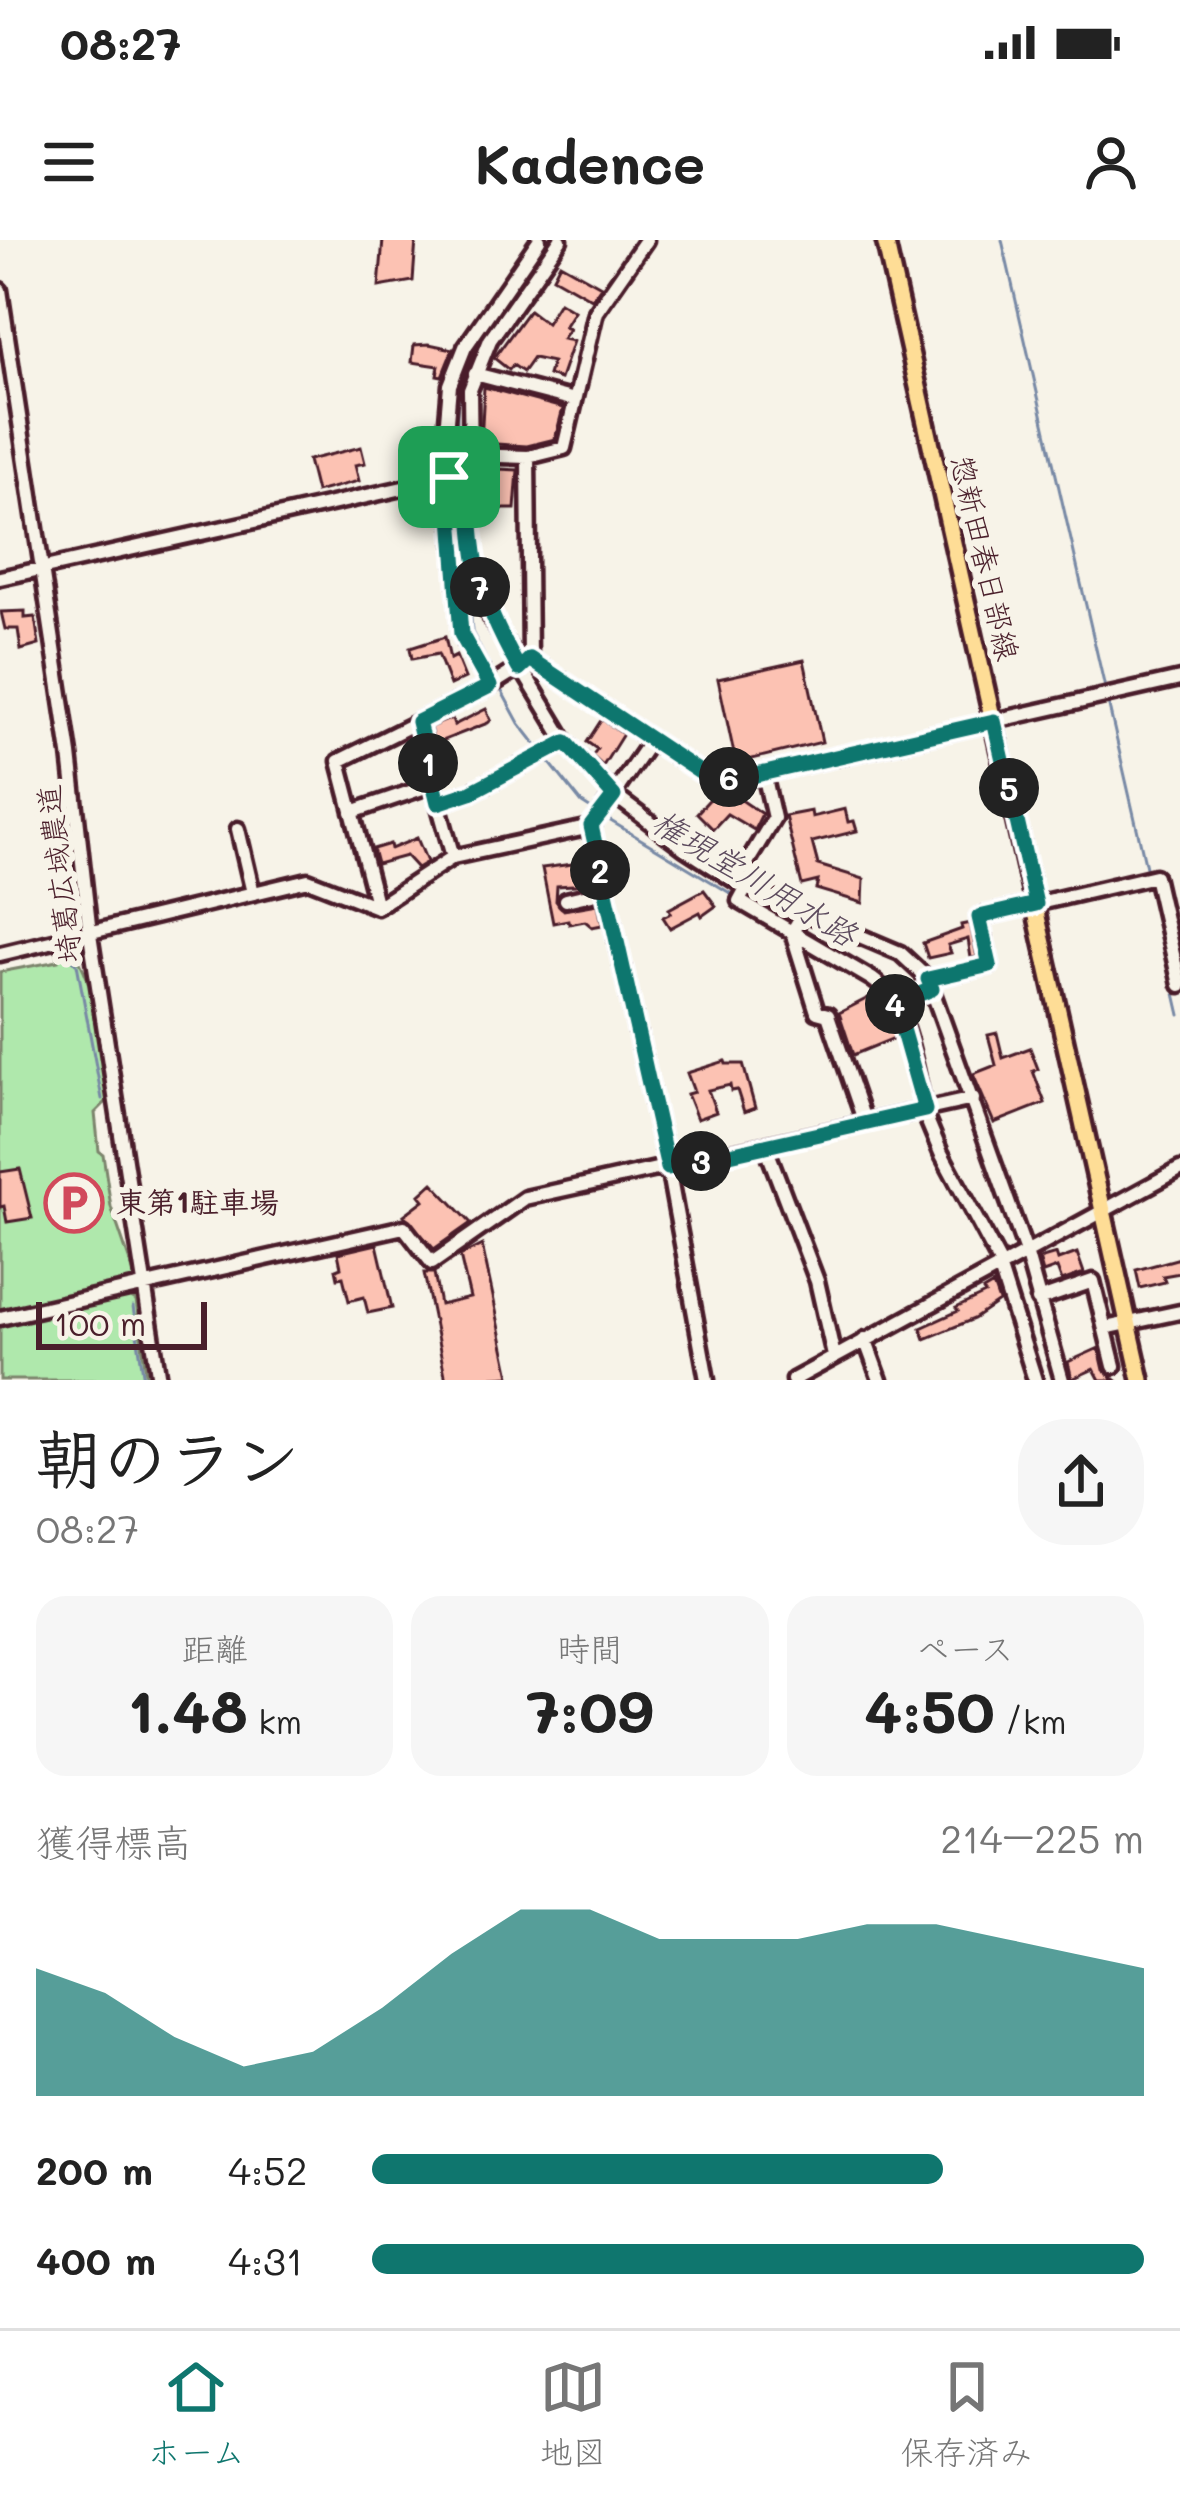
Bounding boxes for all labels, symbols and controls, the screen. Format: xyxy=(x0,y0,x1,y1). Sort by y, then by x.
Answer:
text: 08:27 xyxy=(60,13,181,71)
text: Kadence xyxy=(475,127,705,198)
icon: menu xyxy=(36,129,102,195)
icon: person xyxy=(1078,129,1144,195)
pin xyxy=(398,426,500,528)
icon: arrive xyxy=(416,444,482,510)
street label: 惣新田春日部線 xyxy=(943,451,1029,664)
pin: 7 xyxy=(450,557,510,617)
text: 7 xyxy=(471,565,489,608)
pin: 1 xyxy=(398,733,458,793)
text: 1 xyxy=(421,741,435,784)
pin: 6 xyxy=(699,747,759,807)
text: 6 xyxy=(719,755,739,798)
pin: 5 xyxy=(979,758,1039,818)
text: 5 xyxy=(999,766,1019,809)
street label: 埼葛広域農道 xyxy=(27,782,89,966)
water label: 権現堂川用水路 xyxy=(646,799,868,956)
pin: 2 xyxy=(570,840,630,900)
text: 2 xyxy=(591,848,609,891)
pin: 4 xyxy=(865,974,925,1034)
text: 4 xyxy=(885,982,905,1025)
pin: 3 xyxy=(671,1131,731,1191)
text: 3 xyxy=(691,1139,711,1182)
parking icon: 東第1駐車場 xyxy=(43,1172,105,1234)
place label: 東第1駐車場 xyxy=(116,1181,279,1221)
scale bar xyxy=(36,1296,207,1349)
text: 100 m xyxy=(54,1301,146,1344)
text: 朝のラン xyxy=(36,1414,300,1500)
button: share xyxy=(1018,1419,1144,1545)
text: 08:27 xyxy=(36,1502,139,1553)
text: 距離 xyxy=(182,1626,248,1669)
text: 時間 xyxy=(557,1626,623,1669)
text: ペース xyxy=(917,1626,1014,1669)
text: 1.48 xyxy=(127,1671,248,1749)
text: 7:09 xyxy=(526,1671,654,1749)
text: 4:50 xyxy=(864,1671,995,1749)
text: km xyxy=(248,1699,302,1742)
text: /km xyxy=(995,1699,1067,1742)
text: 214–225 m xyxy=(940,1812,1144,1863)
text: 獲得標高 xyxy=(36,1816,192,1867)
text: 200 m xyxy=(36,2144,153,2195)
text: 4:52 xyxy=(228,2144,307,2195)
text: 400 m xyxy=(36,2234,156,2285)
text: 4:31 xyxy=(228,2234,303,2285)
tab: ホーム xyxy=(147,2354,245,2474)
tab: 地図 xyxy=(540,2354,606,2474)
tab: 保存済み xyxy=(901,2354,1033,2474)

